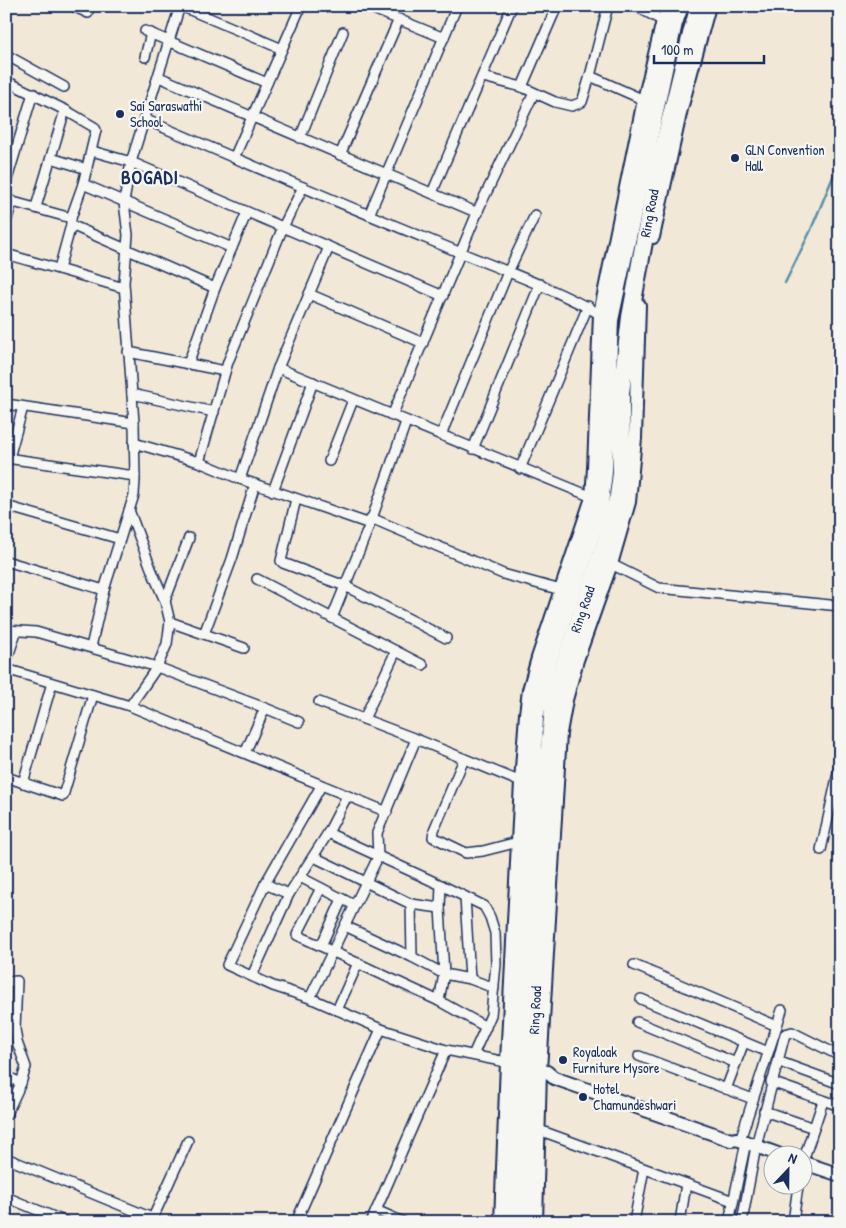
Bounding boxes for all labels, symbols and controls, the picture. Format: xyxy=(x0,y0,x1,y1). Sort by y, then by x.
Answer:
scale bar xyxy=(654,32,764,64)
text: 100 m xyxy=(661,39,694,60)
place label: Sai Saraswathi School xyxy=(130,96,202,131)
marker: Sai Saraswathi School xyxy=(114,108,126,120)
place label: GLN Convention Hall xyxy=(745,140,825,175)
marker: GLN Convention Hall xyxy=(729,152,741,164)
district label: BOGADI xyxy=(121,164,179,190)
street label: Ring Road xyxy=(635,187,663,239)
street label: Ring Road xyxy=(565,583,599,635)
street label: Ring Road xyxy=(524,985,545,1035)
place label: Royaloak Furniture Mysore xyxy=(572,1042,660,1078)
marker: Royaloak Furniture Mysore xyxy=(557,1054,569,1066)
place label: Hotel Chamundeshwari xyxy=(593,1079,676,1114)
marker: Hotel Chamundeshwari xyxy=(577,1091,589,1103)
north arrow xyxy=(764,1146,814,1196)
text: N xyxy=(786,1147,801,1168)

